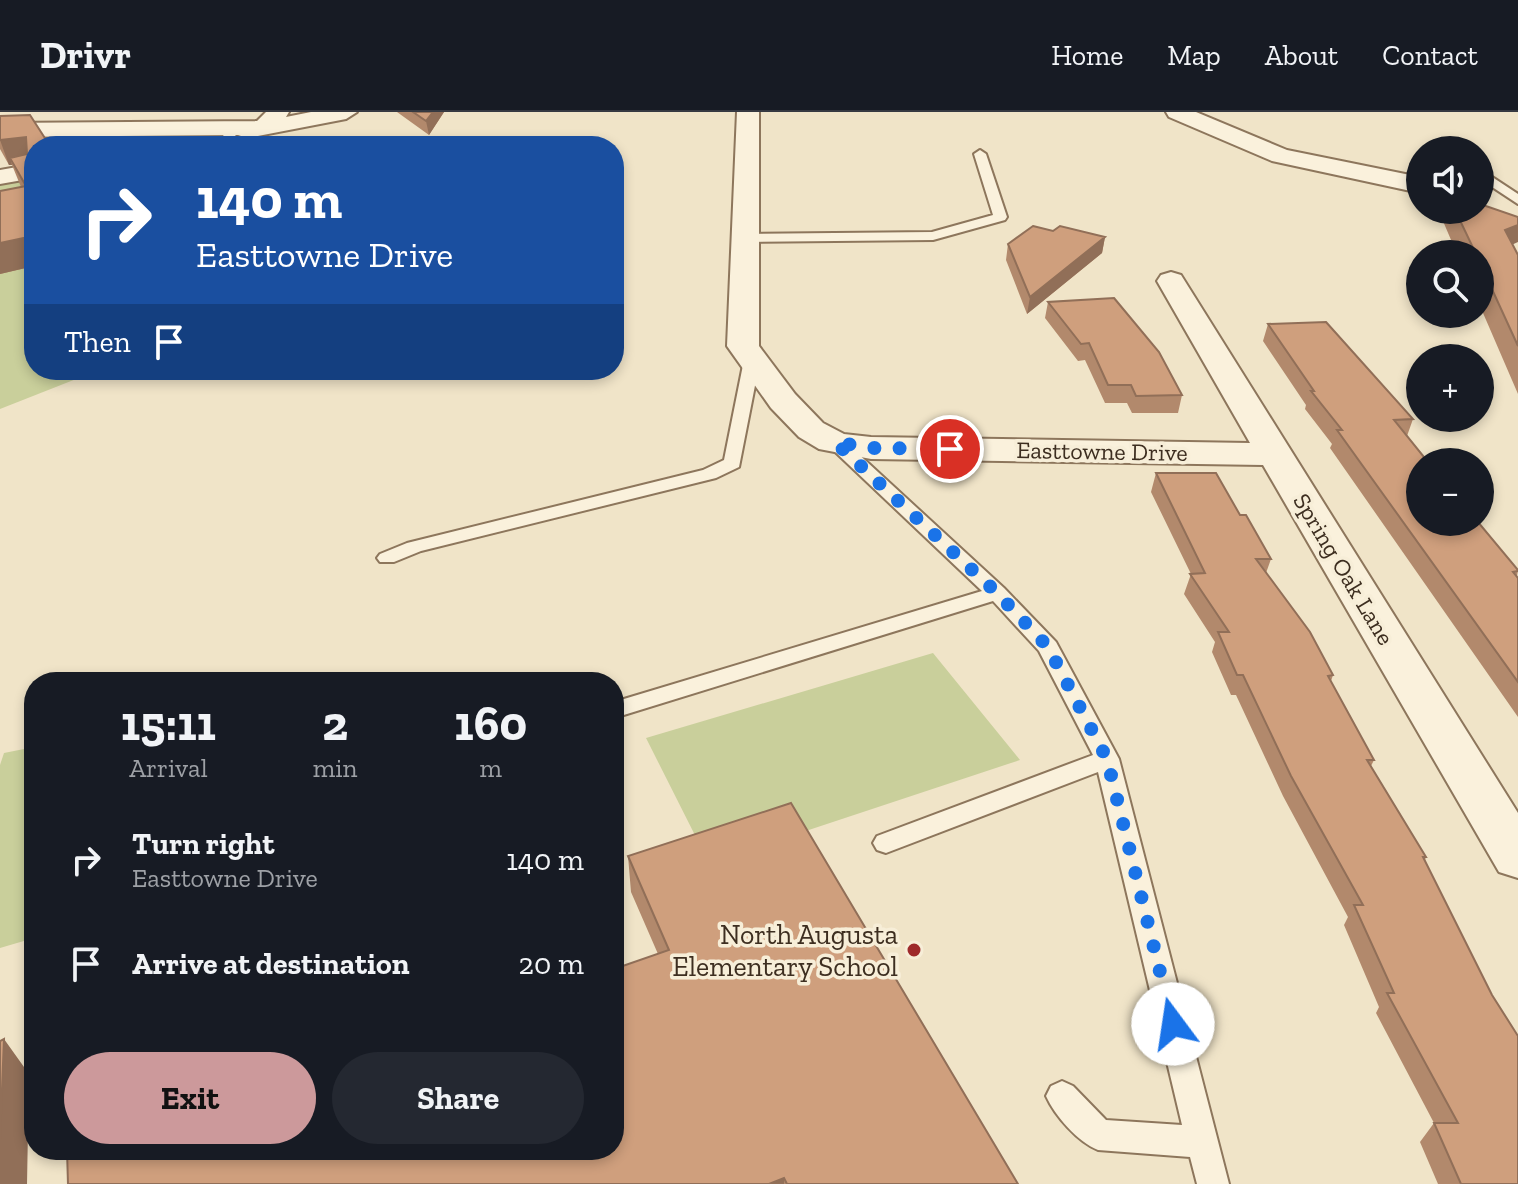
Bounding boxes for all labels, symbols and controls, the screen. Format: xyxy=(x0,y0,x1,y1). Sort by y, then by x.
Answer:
text: Drivr xyxy=(40,32,131,78)
text: Home xyxy=(1051,39,1123,72)
text: Map xyxy=(1167,39,1221,72)
text: About xyxy=(1265,39,1338,72)
text: Contact xyxy=(1382,39,1478,72)
map controls xyxy=(1406,136,1494,536)
button: sound xyxy=(1406,136,1494,224)
text: 140 m xyxy=(196,165,342,232)
icon: right xyxy=(64,168,168,272)
text: Easttowne Drive xyxy=(196,233,453,276)
button: search xyxy=(1406,240,1494,328)
icon: arrive xyxy=(147,320,191,364)
text: Then xyxy=(64,324,131,360)
button: + xyxy=(1406,344,1494,432)
pin xyxy=(916,415,984,483)
icon: arrive xyxy=(928,427,972,471)
street label: Easttowne Drive xyxy=(1016,435,1188,467)
button: − xyxy=(1406,448,1494,536)
street label: Spring Oak Lane xyxy=(1287,488,1401,650)
text: 15:11 xyxy=(121,695,216,752)
text: 2 xyxy=(322,695,348,752)
text: 160 xyxy=(454,695,527,752)
text: Arrival xyxy=(129,752,208,784)
text: min xyxy=(313,752,357,784)
text: m xyxy=(480,752,502,784)
text: Turn right xyxy=(132,826,274,862)
icon: right xyxy=(64,838,108,882)
text: 140 m xyxy=(506,842,584,878)
text: Easttowne Drive xyxy=(132,862,318,894)
place label: North Augusta Elementary School xyxy=(672,918,898,983)
marker: North Augusta Elementary School xyxy=(905,941,923,959)
icon: arrive xyxy=(64,942,108,986)
text: Arrive at destination xyxy=(132,946,409,982)
text: 20 m xyxy=(519,946,584,982)
position arrow xyxy=(1131,982,1215,1066)
button: Exit xyxy=(64,1052,316,1144)
button: Share xyxy=(332,1052,584,1144)

